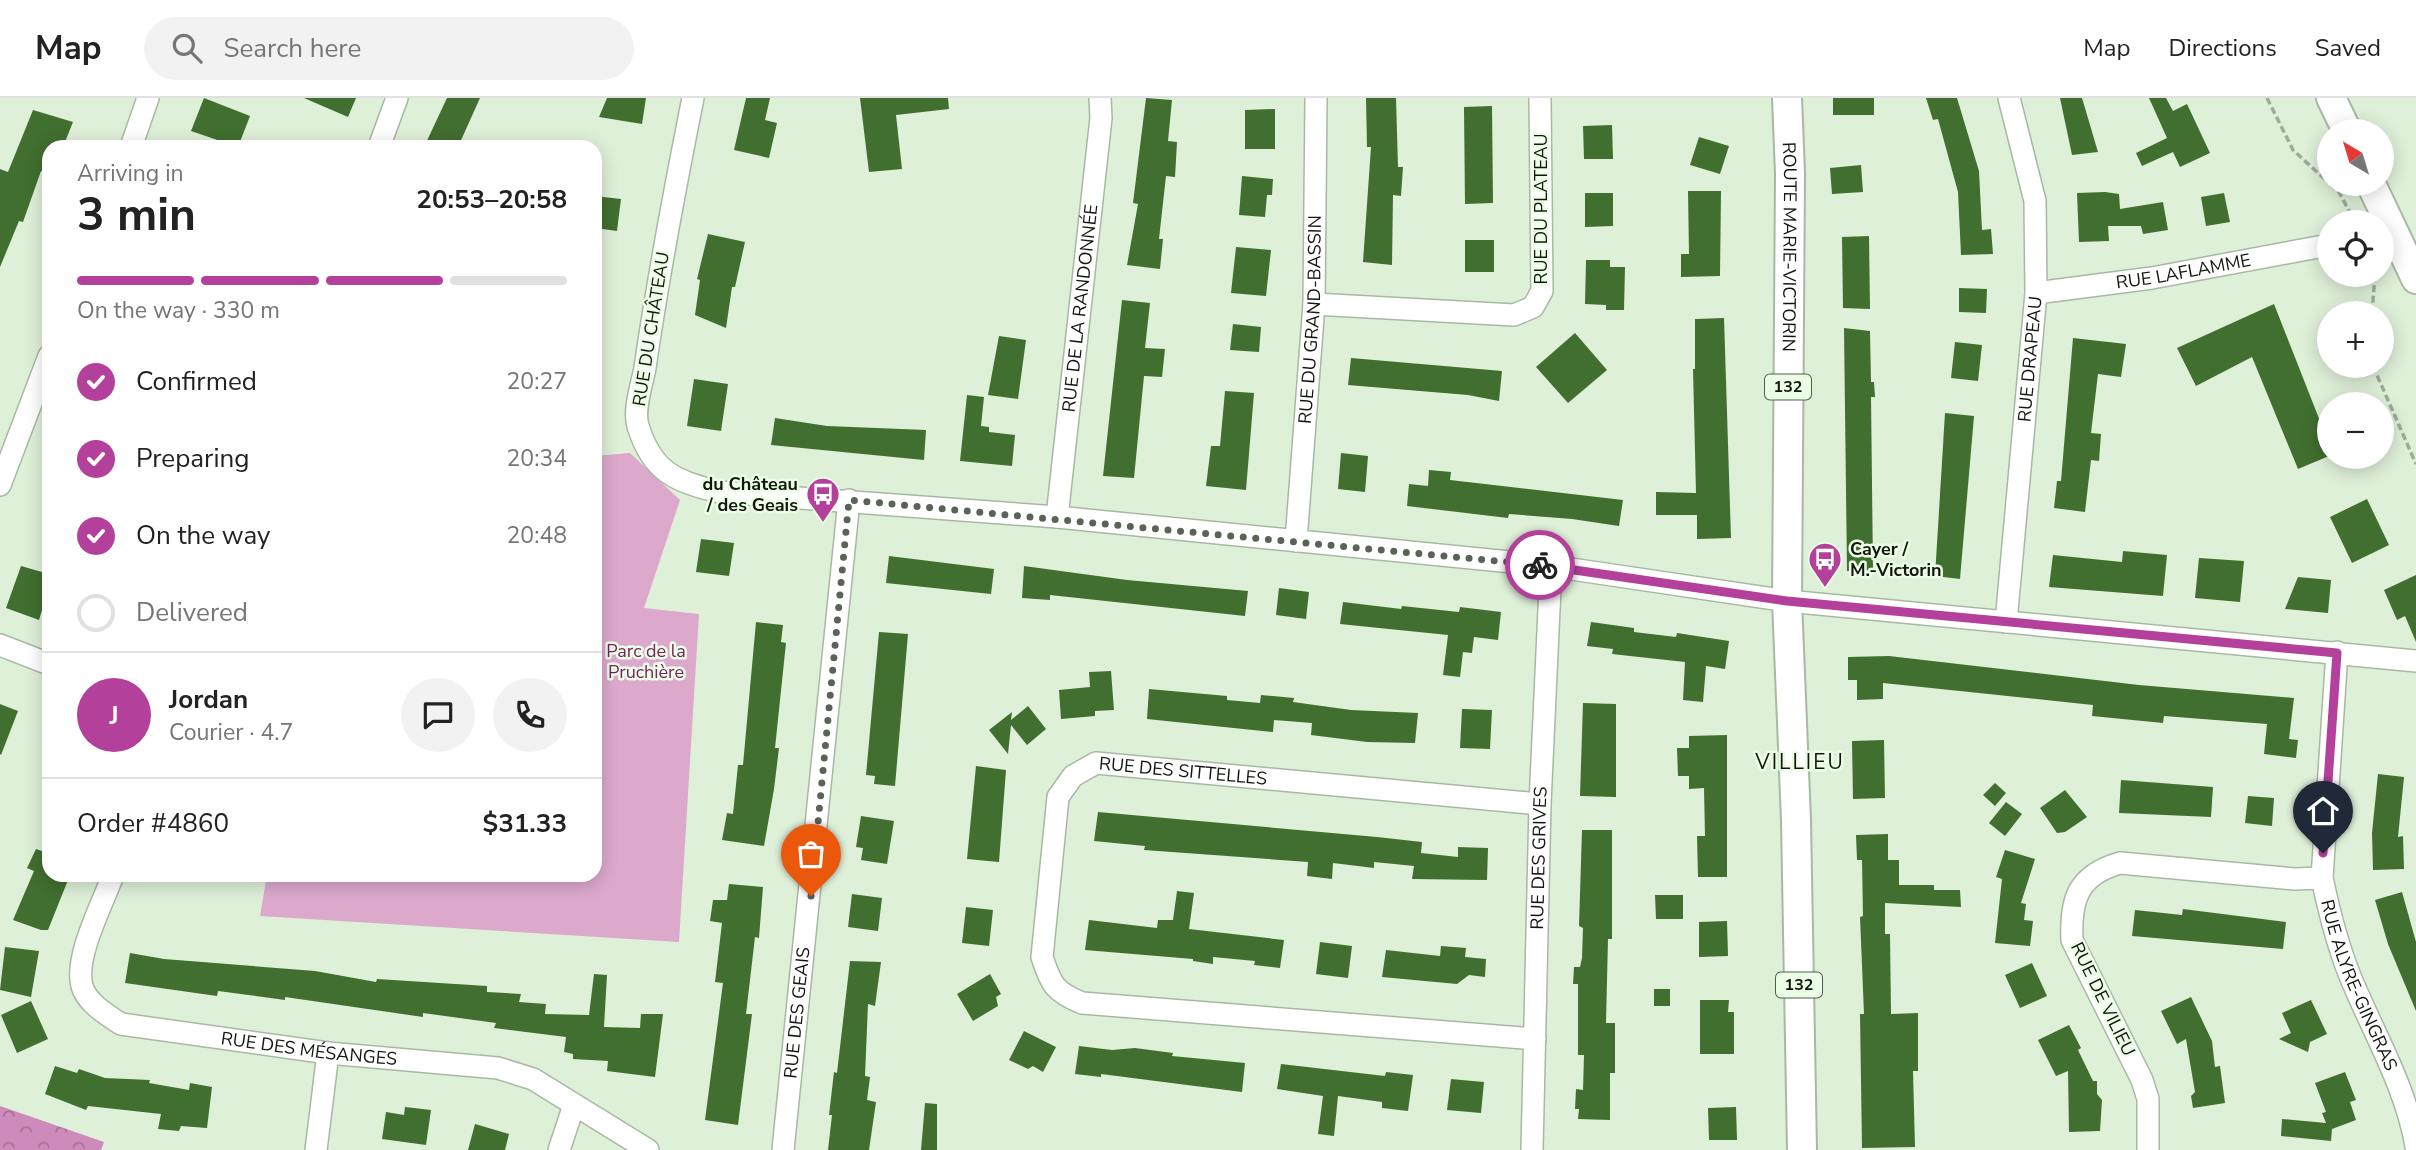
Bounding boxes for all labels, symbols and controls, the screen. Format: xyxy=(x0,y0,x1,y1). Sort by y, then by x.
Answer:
search box xyxy=(144,17,634,80)
text: Map xyxy=(35,26,102,71)
icon: search xyxy=(168,29,206,67)
text: Search here xyxy=(224,31,361,66)
text: Map xyxy=(2083,32,2130,64)
text: Directions xyxy=(2168,32,2277,64)
text: Saved xyxy=(2315,32,2381,64)
north arrow xyxy=(2317,119,2394,196)
map controls xyxy=(2317,119,2394,469)
street label: RUE DU PLATEAU xyxy=(1529,133,1553,285)
street label: ROUTE MARIE-VICTORIN xyxy=(1777,141,1802,352)
text: Arriving in xyxy=(77,158,184,189)
text: 20:53–20:58 xyxy=(416,182,567,217)
text: 3 min xyxy=(77,183,196,246)
street label: RUE DE LA RANDONNÉE xyxy=(1057,203,1103,414)
button: locate xyxy=(2317,210,2394,287)
street label: RUE DU GRAND-BASSIN xyxy=(1293,215,1327,425)
street label: RUE LAFLAMME xyxy=(2115,248,2253,295)
street label: RUE DU CHÂTEAU xyxy=(627,250,675,408)
text: On the way · 330 m xyxy=(77,295,280,326)
street label: RUE DRAPEAU xyxy=(2012,295,2048,423)
button: + xyxy=(2317,301,2394,378)
icon: check xyxy=(77,363,115,401)
text: Confirmed xyxy=(136,364,257,399)
text: 20:27 xyxy=(507,366,567,397)
road number: 132 xyxy=(1765,374,1811,400)
button: − xyxy=(2317,392,2394,469)
icon: check xyxy=(77,440,115,478)
text: Preparing xyxy=(136,441,249,476)
text: 20:34 xyxy=(507,443,567,474)
place label: du Château / des Geais xyxy=(702,472,798,517)
bus stop icon: du Château / des Geais xyxy=(804,475,842,524)
icon: check xyxy=(77,517,115,555)
text: On the way xyxy=(136,518,270,553)
text: 20:48 xyxy=(507,520,567,551)
courier xyxy=(1505,530,1575,600)
place label: Cayer / M.-Victorin xyxy=(1850,537,1942,582)
bus stop icon: Cayer / M.-Victorin xyxy=(1806,540,1844,589)
icon: bike xyxy=(1521,546,1559,584)
text: Delivered xyxy=(136,595,248,630)
park label: Parc de la Pruchière xyxy=(606,639,686,684)
button: chat xyxy=(401,678,475,752)
button: phone xyxy=(493,678,567,752)
text: Jordan xyxy=(169,682,248,717)
text: J xyxy=(109,698,119,733)
text: Courier · 4.7 xyxy=(169,717,293,748)
district label: VILLIEU xyxy=(1754,748,1845,776)
street label: RUE DES SITTELLES xyxy=(1098,751,1268,791)
pin xyxy=(2293,781,2353,853)
street label: RUE DES GRIVES xyxy=(1525,786,1553,930)
icon: home xyxy=(2304,792,2342,830)
text: Order #4860 xyxy=(77,806,229,841)
text: $31.33 xyxy=(483,806,567,841)
pin xyxy=(781,824,841,896)
icon: bag xyxy=(792,835,830,873)
street label: RUE ALYRE-GINGRAS xyxy=(2315,897,2403,1074)
street label: RUE DE VILIEU xyxy=(2065,938,2141,1060)
street label: RUE DES GEAIS xyxy=(778,946,816,1080)
road number: 132 xyxy=(1776,972,1822,998)
street label: RUE DES MÉSANGES xyxy=(219,1026,398,1071)

